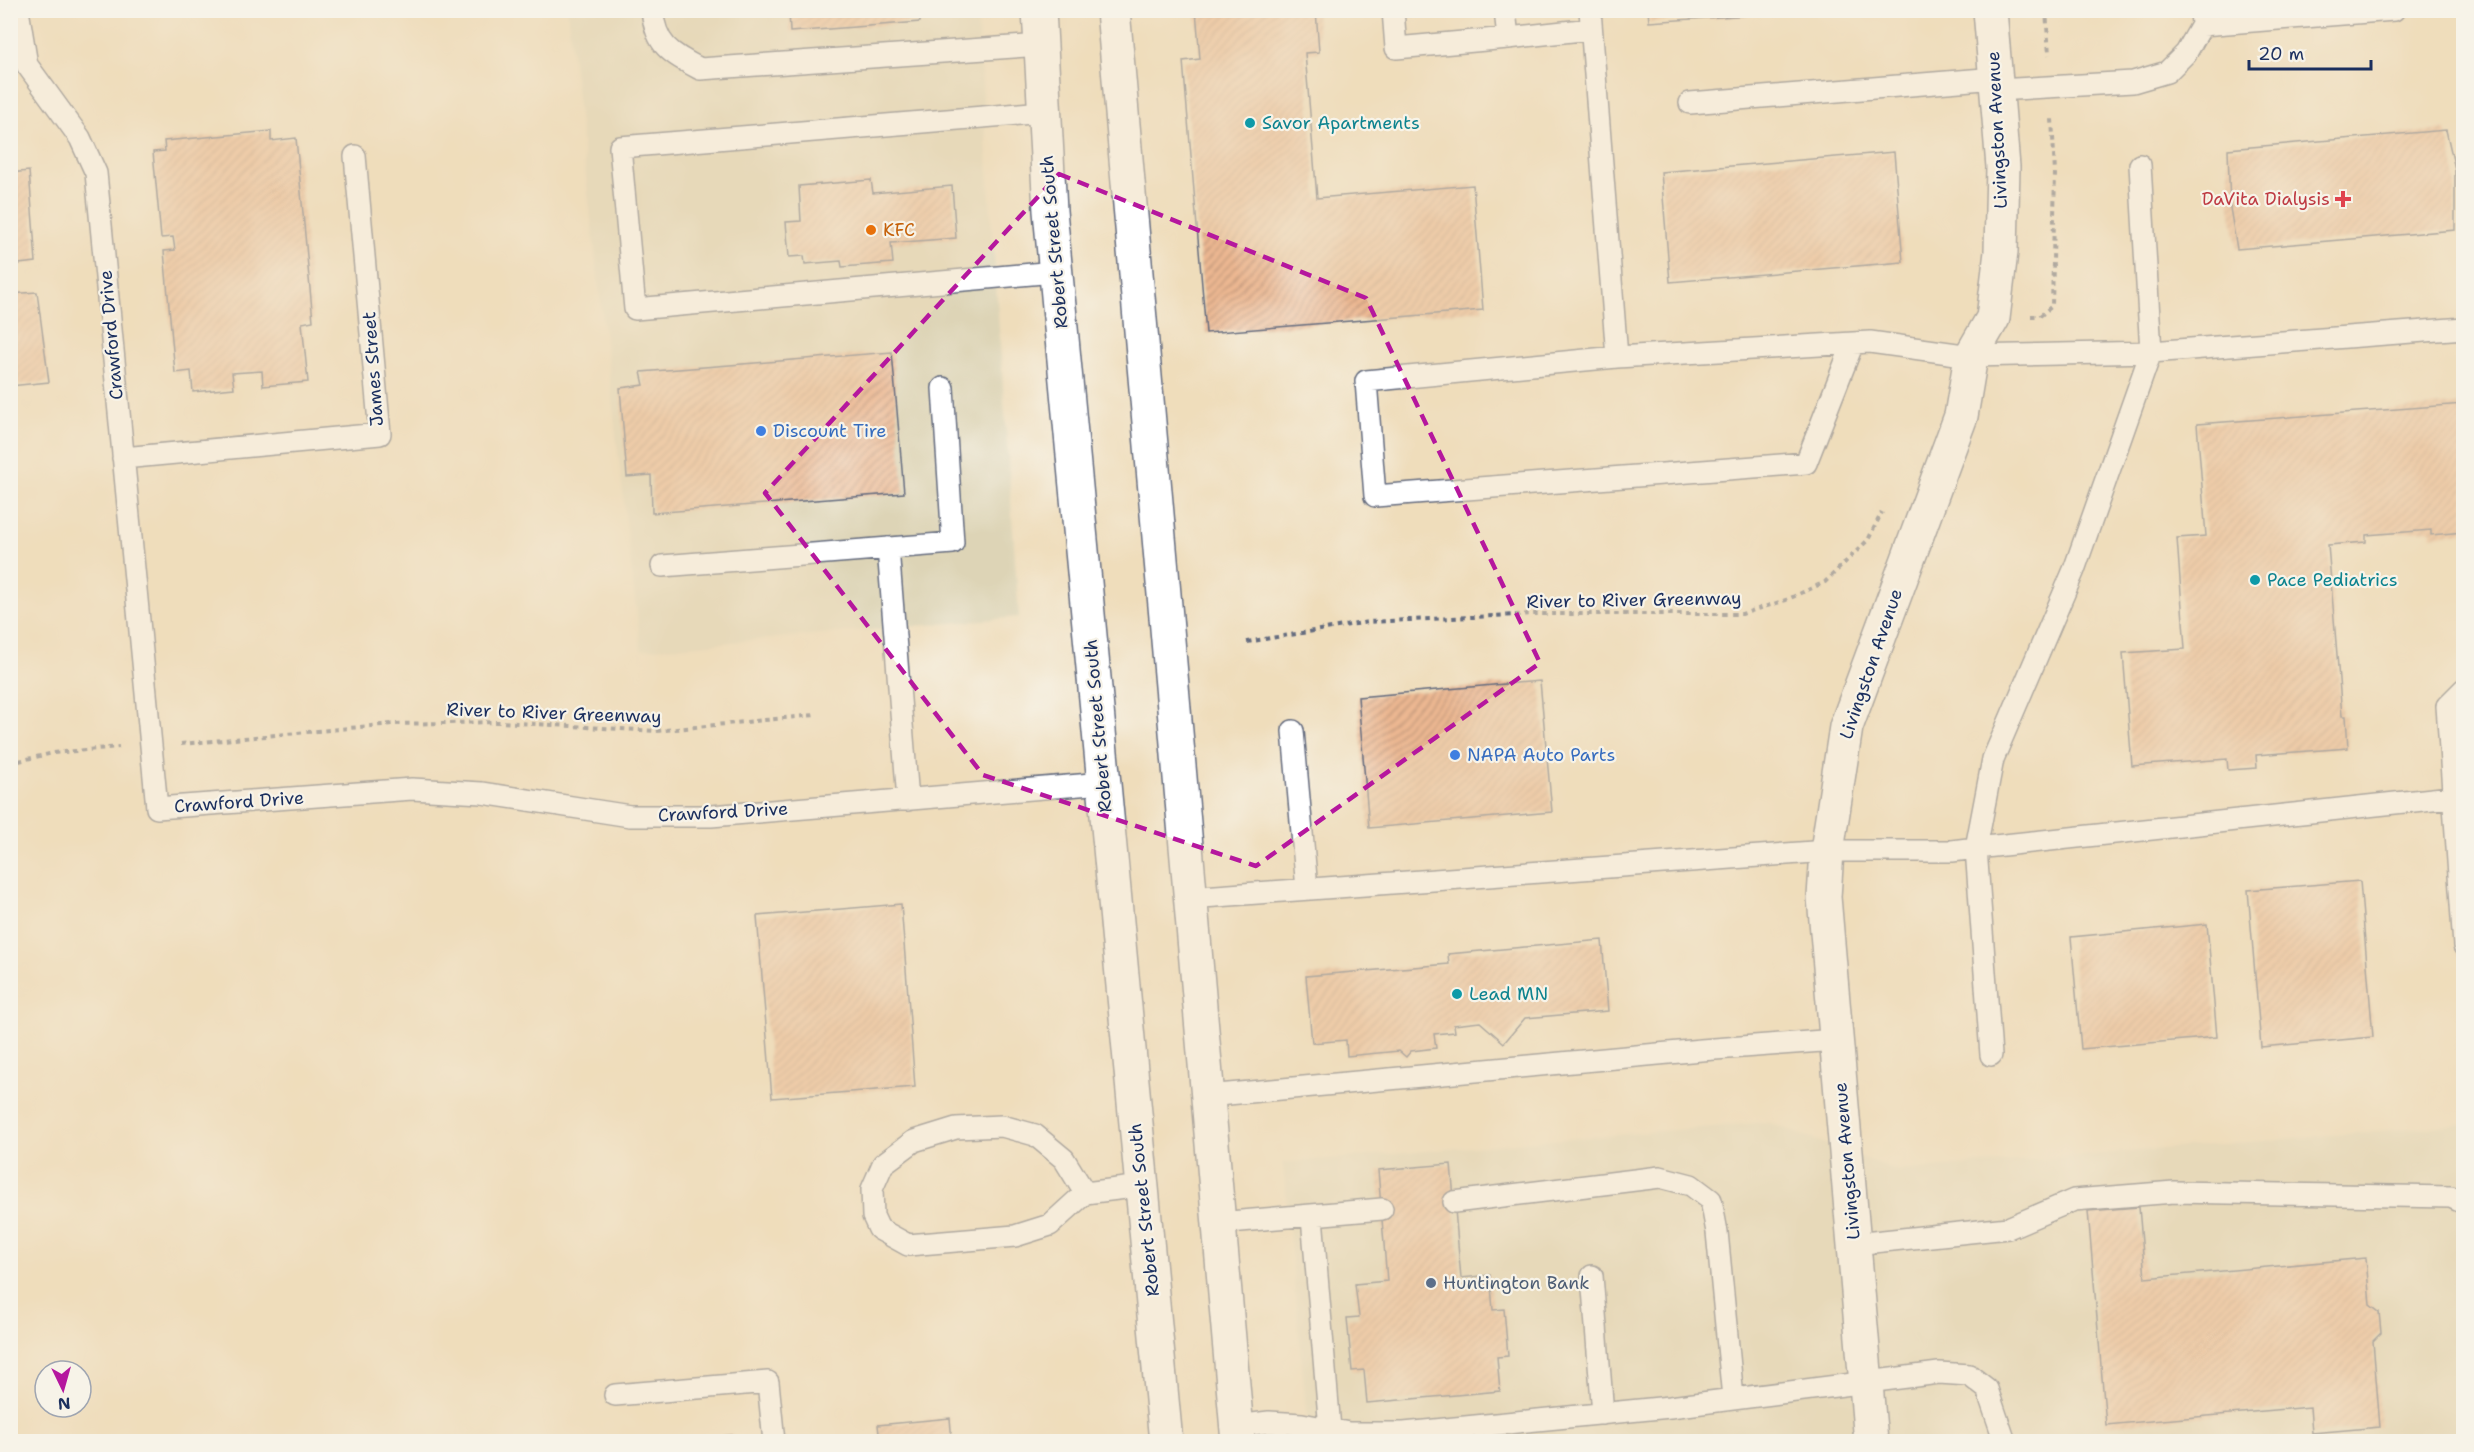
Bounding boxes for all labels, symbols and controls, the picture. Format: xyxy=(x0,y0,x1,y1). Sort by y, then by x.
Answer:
scale bar xyxy=(2249,33,2370,71)
text: 20 m xyxy=(2258,42,2304,66)
street label: Livingston Avenue xyxy=(1981,51,2013,209)
place label: Savor Apartments xyxy=(1262,111,1420,135)
marker: Savor Apartments xyxy=(1243,116,1257,130)
street label: Robert Street South xyxy=(1034,154,1074,330)
place label: DaVita Dialysis xyxy=(2202,187,2330,211)
marker: DaVita Dialysis xyxy=(2334,190,2352,208)
place label: KFC xyxy=(883,218,915,242)
marker: KFC xyxy=(864,223,878,237)
street label: Crawford Drive xyxy=(93,269,129,401)
street label: James Street xyxy=(357,311,389,427)
place label: Discount Tire xyxy=(773,419,886,443)
marker: Discount Tire xyxy=(754,424,768,438)
place label: Pace Pediatrics xyxy=(2267,568,2398,592)
marker: Pace Pediatrics xyxy=(2248,573,2262,587)
street label: Livingston Avenue xyxy=(1834,585,1908,743)
street label: River to River Greenway xyxy=(1526,586,1742,614)
street label: Robert Street South xyxy=(1078,638,1118,814)
street label: River to River Greenway xyxy=(446,697,662,729)
place label: NAPA Auto Parts xyxy=(1467,743,1615,767)
marker: NAPA Auto Parts xyxy=(1448,748,1462,762)
street label: Crawford Drive xyxy=(173,785,305,819)
street label: Crawford Drive xyxy=(657,797,789,827)
place label: Lead MN xyxy=(1469,982,1548,1006)
marker: Lead MN xyxy=(1450,987,1464,1001)
street label: Livingston Avenue xyxy=(1828,1081,1866,1241)
street label: Robert Street South xyxy=(1123,1122,1165,1298)
place label: Huntington Bank xyxy=(1443,1271,1590,1295)
marker: Huntington Bank xyxy=(1424,1276,1438,1290)
north arrow xyxy=(33,1359,93,1419)
text: N xyxy=(57,1392,71,1414)

